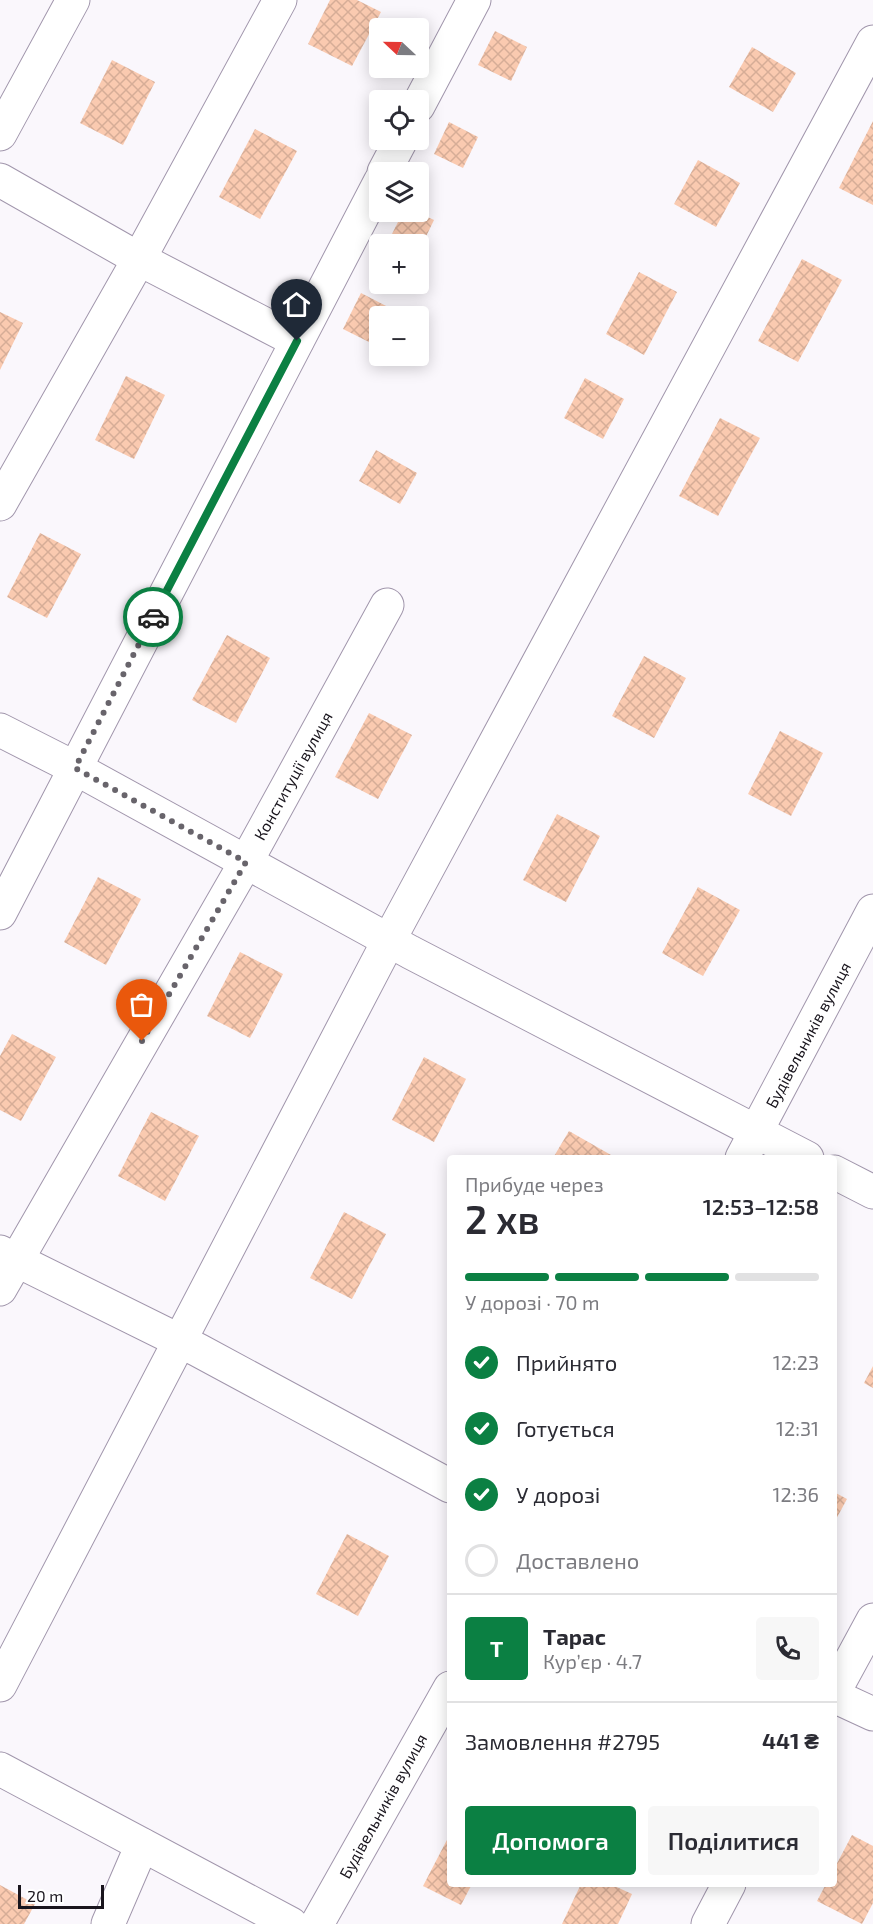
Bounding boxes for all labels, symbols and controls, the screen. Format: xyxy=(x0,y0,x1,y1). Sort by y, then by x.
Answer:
north arrow xyxy=(369,18,429,78)
map controls xyxy=(369,18,429,366)
button: locate xyxy=(369,90,429,150)
button: layers xyxy=(369,162,429,222)
button: + xyxy=(369,234,429,294)
pin xyxy=(271,279,322,341)
icon: home xyxy=(280,288,313,321)
button: − xyxy=(369,306,429,366)
courier xyxy=(123,587,183,647)
icon: car xyxy=(137,601,170,634)
street label: Конституції вулиця xyxy=(249,708,337,844)
street label: Будівельників вулиця xyxy=(761,959,855,1111)
pin xyxy=(116,979,167,1041)
icon: bag xyxy=(125,988,158,1021)
text: Прибуде через xyxy=(465,1172,604,1196)
text: 12:53–12:58 xyxy=(703,1193,819,1219)
text: 2 хв xyxy=(465,1195,540,1242)
text: У дорозі · 70 m xyxy=(465,1290,600,1314)
icon: check xyxy=(465,1346,498,1379)
text: Прийнято xyxy=(516,1349,617,1375)
text: 12:23 xyxy=(773,1350,819,1374)
icon: check xyxy=(465,1412,498,1445)
text: Готується xyxy=(516,1415,615,1441)
text: 12:31 xyxy=(776,1416,819,1440)
icon: check xyxy=(465,1478,498,1511)
text: У дорозі xyxy=(516,1481,600,1507)
text: 12:36 xyxy=(773,1482,819,1506)
text: Доставлено xyxy=(516,1547,639,1573)
button: phone xyxy=(756,1617,819,1680)
text: Тарас xyxy=(543,1623,606,1649)
text: Т xyxy=(490,1635,503,1661)
text: Кур’єр · 4.7 xyxy=(543,1649,642,1673)
text: 441 ₴ xyxy=(762,1727,819,1753)
text: Замовлення #2795 xyxy=(465,1728,660,1754)
street label: Будівельників вулиця xyxy=(335,1730,431,1882)
button: Допомога xyxy=(465,1806,636,1875)
button: Поділитися xyxy=(648,1806,819,1875)
scale bar xyxy=(18,1882,104,1910)
text: 20 m xyxy=(27,1886,63,1905)

